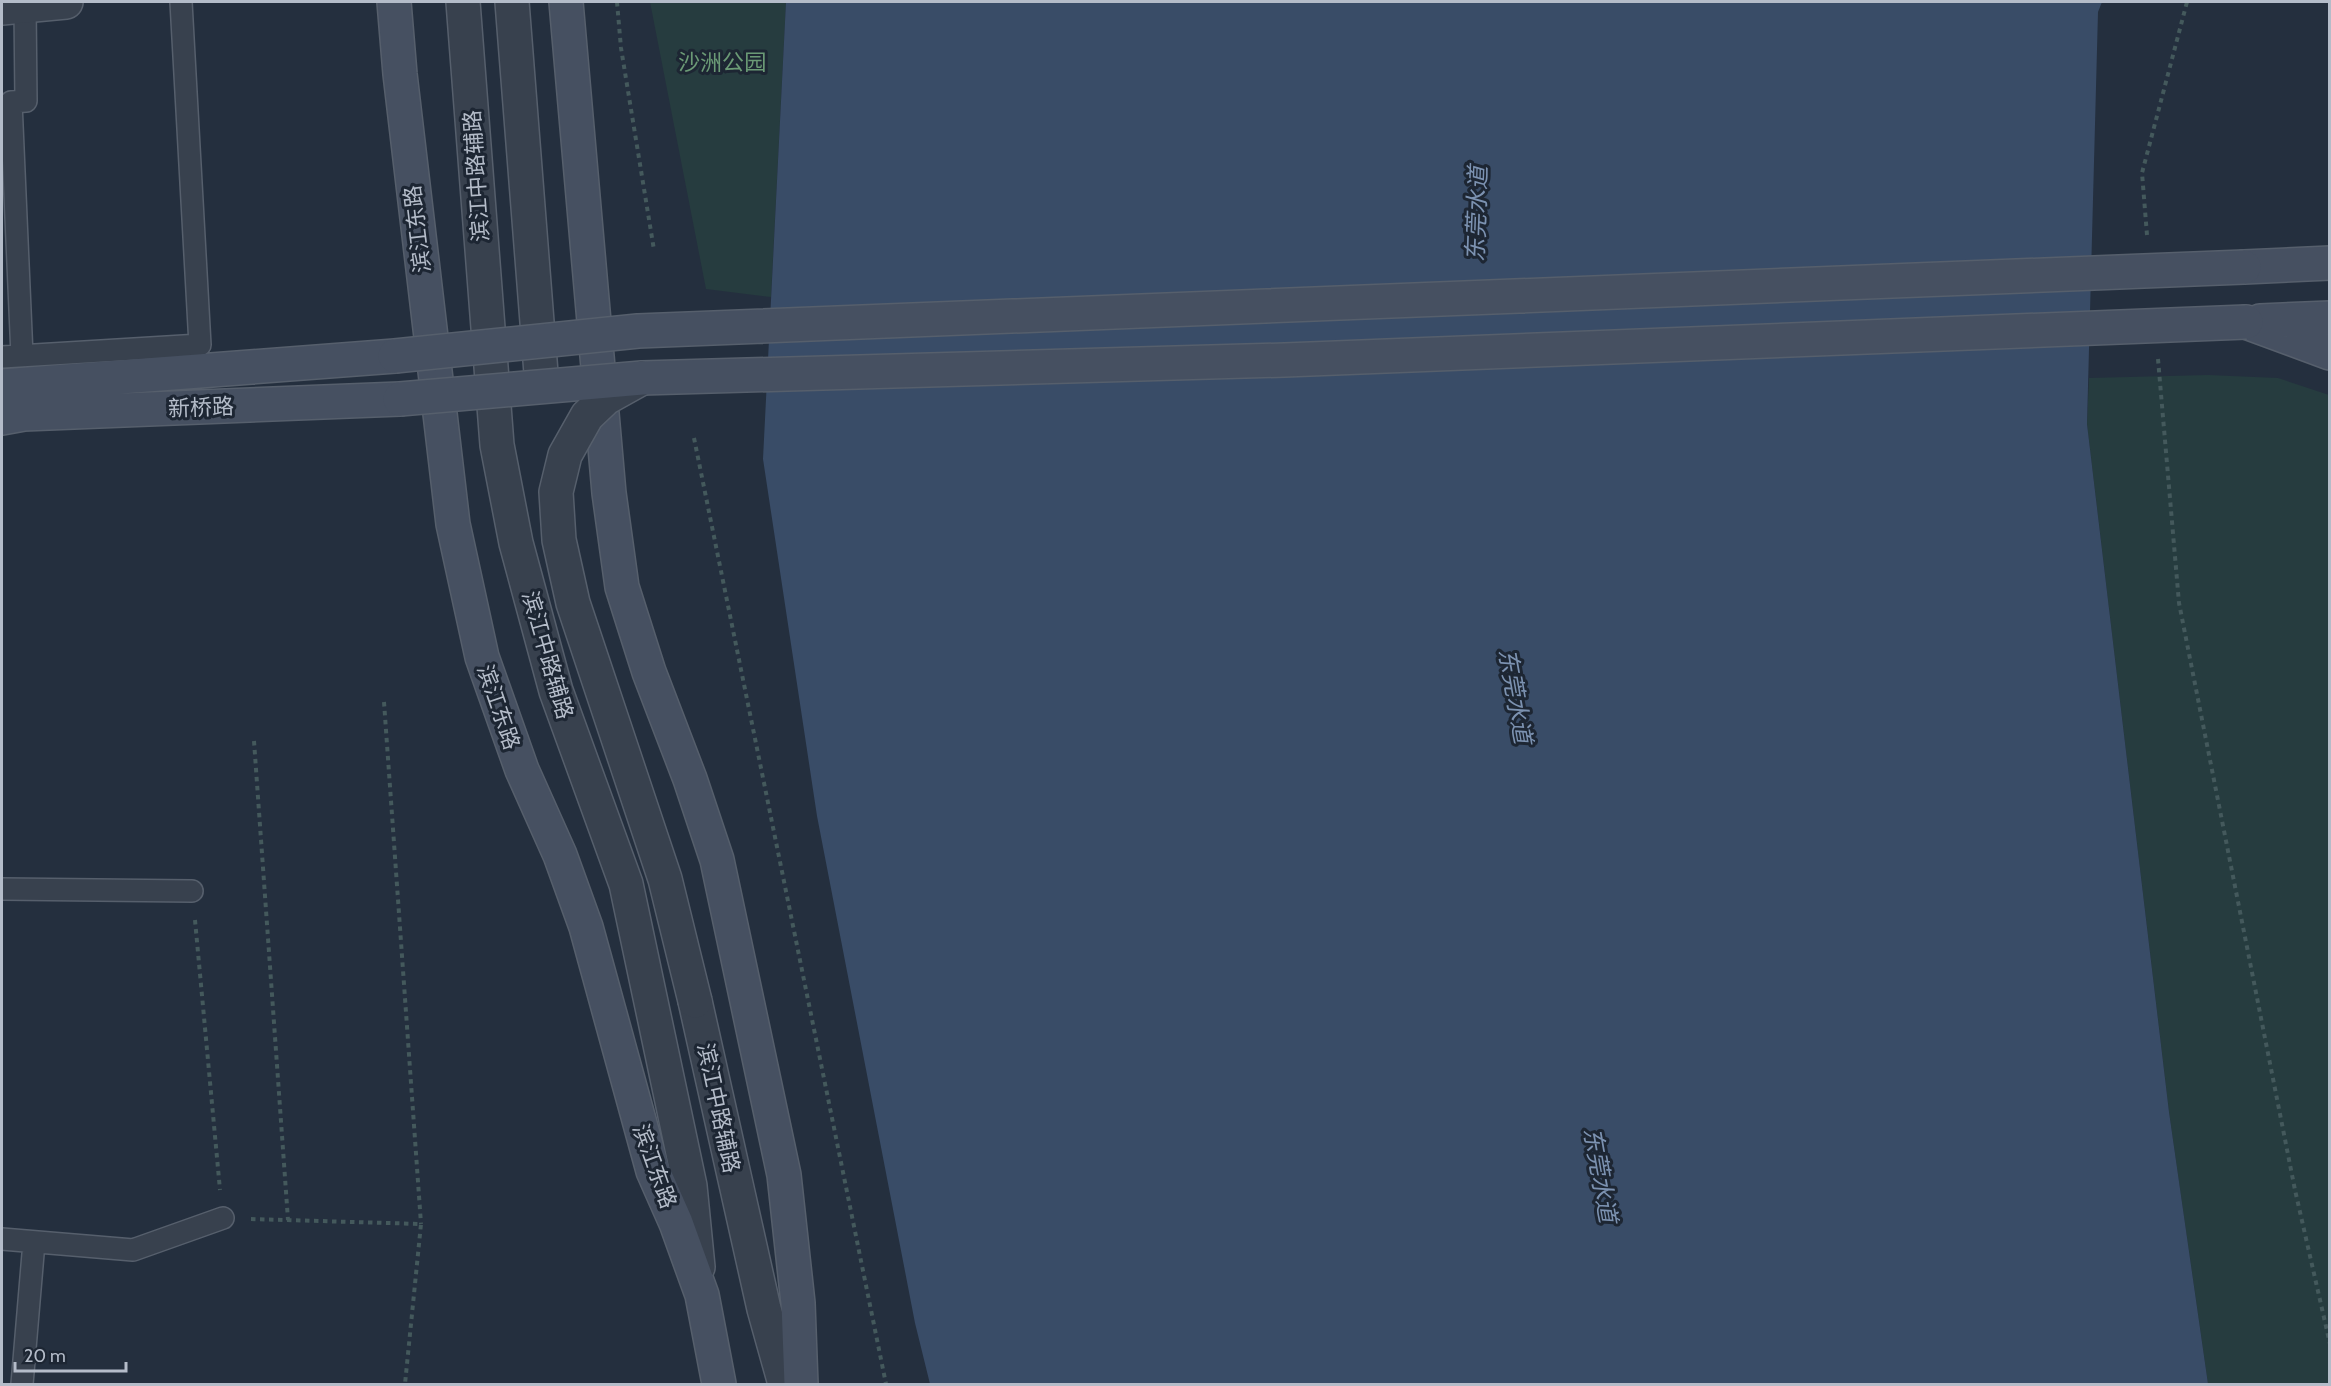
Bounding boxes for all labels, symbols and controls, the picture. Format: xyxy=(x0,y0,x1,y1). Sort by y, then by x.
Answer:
park label: 沙洲公园 xyxy=(678,49,766,76)
street label: 滨江中路辅路 xyxy=(458,109,495,243)
water label: 东莞水道 xyxy=(1460,163,1493,262)
street label: 滨江东路 xyxy=(399,184,436,274)
street label: 新桥路 xyxy=(168,393,234,422)
street label: 滨江中路辅路 xyxy=(516,588,579,722)
water label: 东莞水道 xyxy=(1493,646,1539,749)
street label: 滨江东路 xyxy=(471,661,526,753)
street label: 滨江中路辅路 xyxy=(692,1041,745,1175)
street label: 滨江东路 xyxy=(627,1120,682,1212)
water label: 东莞水道 xyxy=(1578,1125,1624,1228)
scale bar xyxy=(15,1335,126,1373)
text: 20 m xyxy=(24,1345,66,1367)

